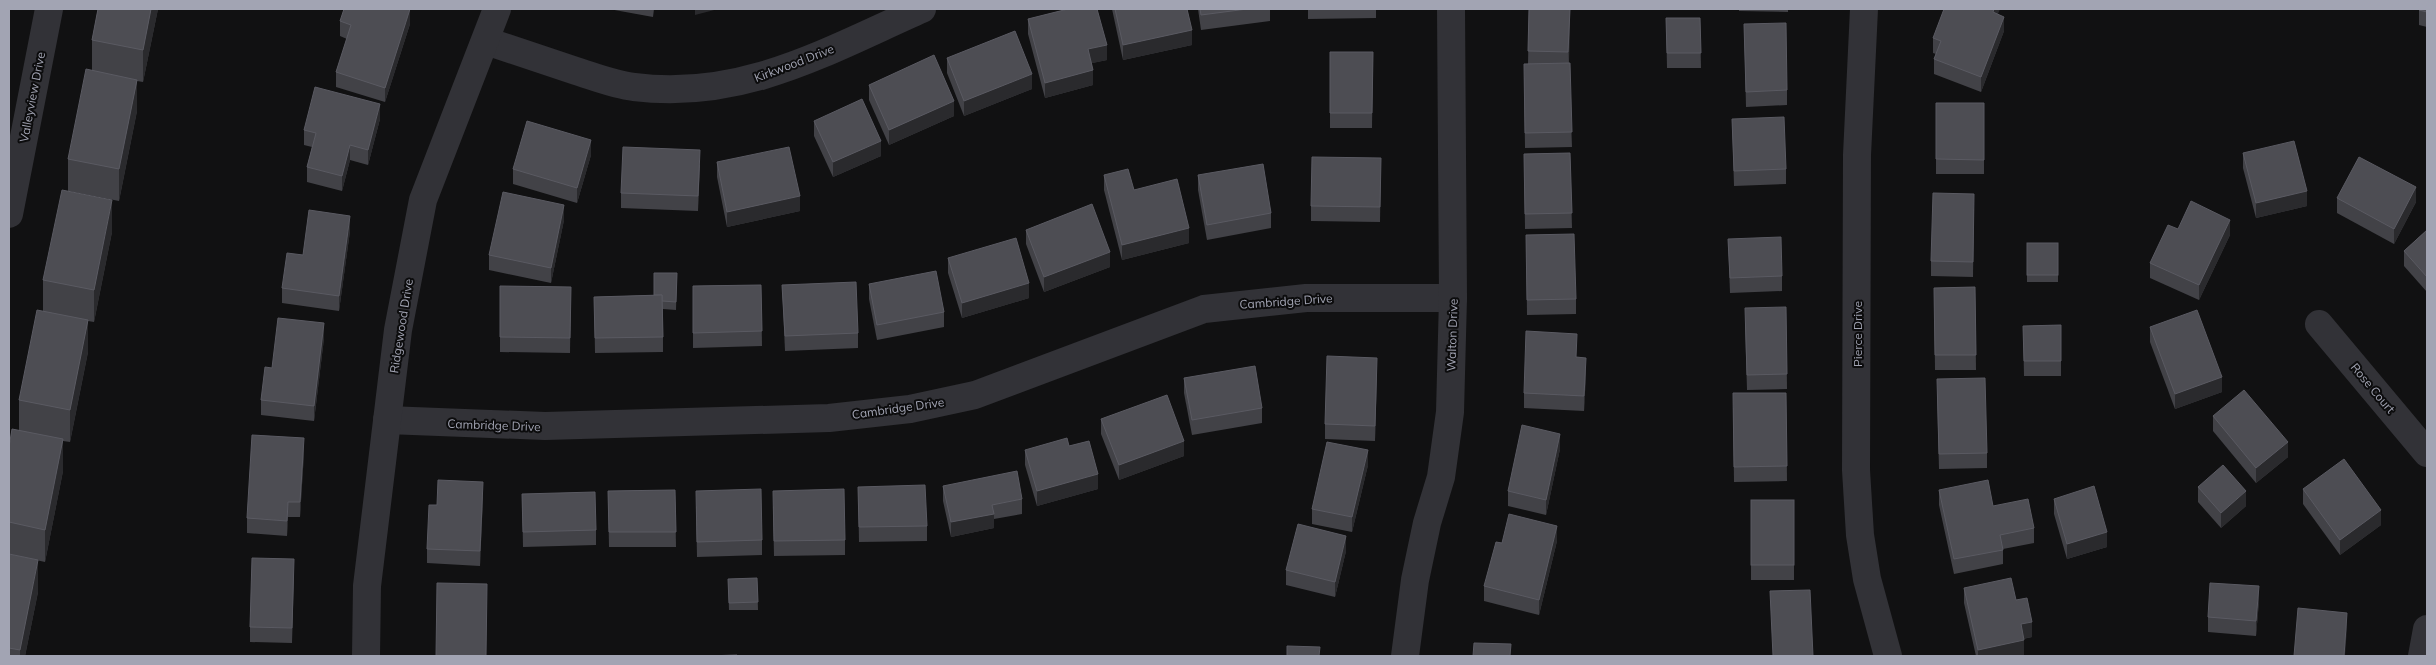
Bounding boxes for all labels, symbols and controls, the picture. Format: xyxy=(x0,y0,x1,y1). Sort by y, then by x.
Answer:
street label: Kirkwood Drive xyxy=(752,41,836,85)
street label: Valleyview Drive xyxy=(16,51,48,143)
street label: Ridgewood Drive xyxy=(386,278,416,374)
street label: Cambridge Drive xyxy=(1239,290,1333,312)
street label: Walton Drive xyxy=(1443,298,1461,372)
street label: Pierce Drive xyxy=(1850,301,1865,367)
street label: Rose Court xyxy=(2348,360,2398,416)
street label: Cambridge Drive xyxy=(851,394,945,422)
street label: Cambridge Drive xyxy=(447,416,541,434)

